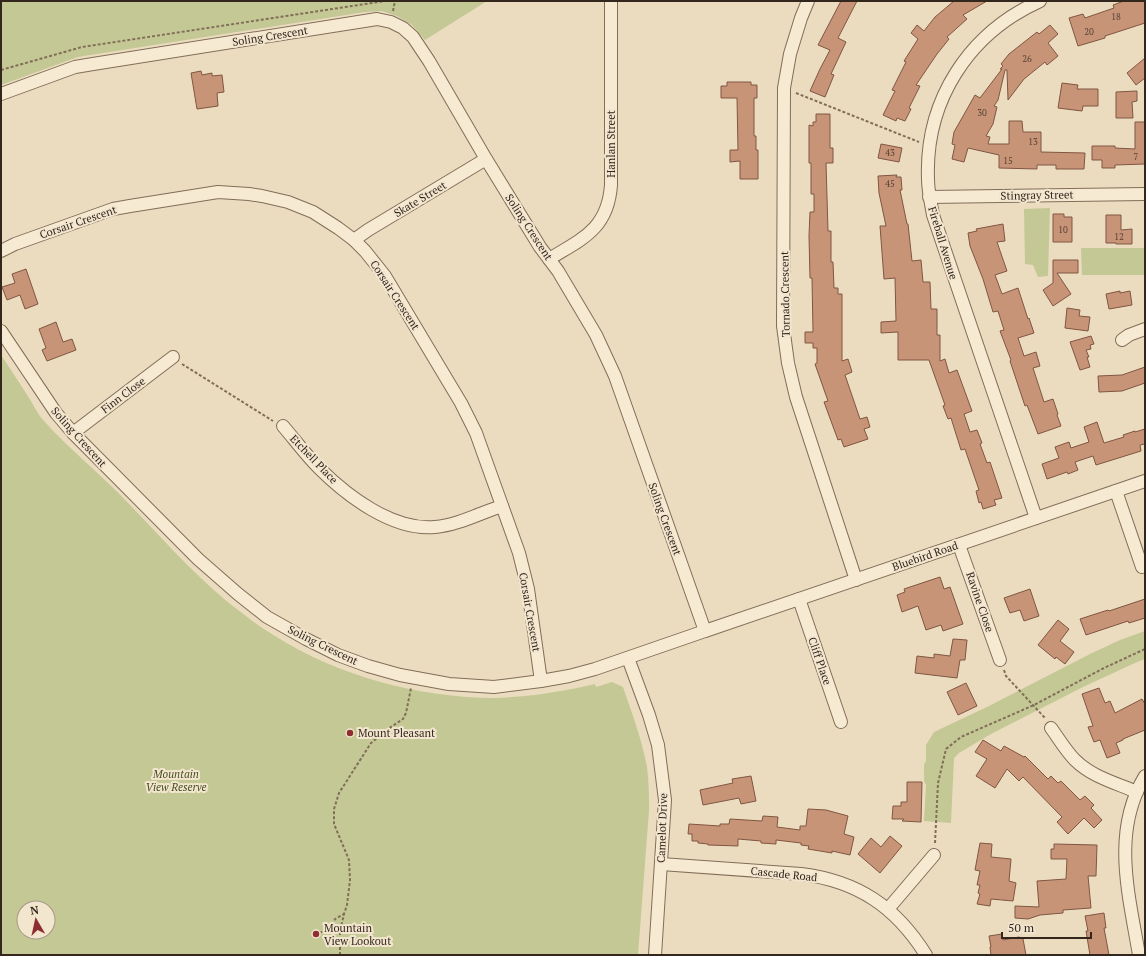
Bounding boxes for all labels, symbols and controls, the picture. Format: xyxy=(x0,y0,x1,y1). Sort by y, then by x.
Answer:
house number: 18 xyxy=(1111,11,1121,23)
street label: Soling Crescent xyxy=(231,23,309,49)
house number: 20 xyxy=(1084,26,1094,38)
house number: 26 xyxy=(1022,53,1032,65)
house number: 30 xyxy=(977,107,987,119)
street label: Hanlan Street xyxy=(604,110,618,178)
house number: 13 xyxy=(1028,136,1038,148)
house number: 43 xyxy=(885,147,895,159)
house number: 7 xyxy=(1134,151,1139,163)
house number: 15 xyxy=(1003,155,1013,167)
street label: Skate Street xyxy=(391,178,449,220)
house number: 45 xyxy=(885,178,895,190)
street label: Stingray Street xyxy=(1000,187,1074,203)
street label: Soling Crescent xyxy=(502,191,556,263)
street label: Corsair Crescent xyxy=(38,202,118,242)
street label: Fireball Avenue xyxy=(925,205,961,282)
house number: 10 xyxy=(1058,224,1068,236)
house number: 12 xyxy=(1114,231,1124,243)
street label: Tornado Crescent xyxy=(777,251,793,337)
street label: Corsair Crescent xyxy=(367,257,423,333)
street label: Finn Close xyxy=(98,374,148,416)
street label: Soling Crescent xyxy=(48,404,110,470)
street label: Etchell Place xyxy=(287,432,341,487)
street label: Soling Crescent xyxy=(645,481,685,557)
street label: Bluebird Road xyxy=(890,538,960,574)
street label: Ravine Close xyxy=(963,570,997,634)
street label: Corsair Crescent xyxy=(516,571,544,653)
street label: Soling Crescent xyxy=(286,622,360,668)
street label: Cliff Place xyxy=(805,635,835,687)
place label: Mount Pleasant xyxy=(358,726,435,740)
marker: Mount Pleasant xyxy=(345,728,355,738)
park label: Mountain View Reserve xyxy=(145,767,207,794)
street label: Camelot Drive xyxy=(654,792,670,863)
street label: Cascade Road xyxy=(750,864,818,884)
north arrow xyxy=(16,900,56,940)
text: N xyxy=(29,902,40,918)
scale bar xyxy=(1002,914,1091,940)
text: 50 m xyxy=(1008,920,1035,935)
place label: Mountain View Lookout xyxy=(324,921,391,948)
marker: Mountain View Lookout xyxy=(311,929,321,939)

